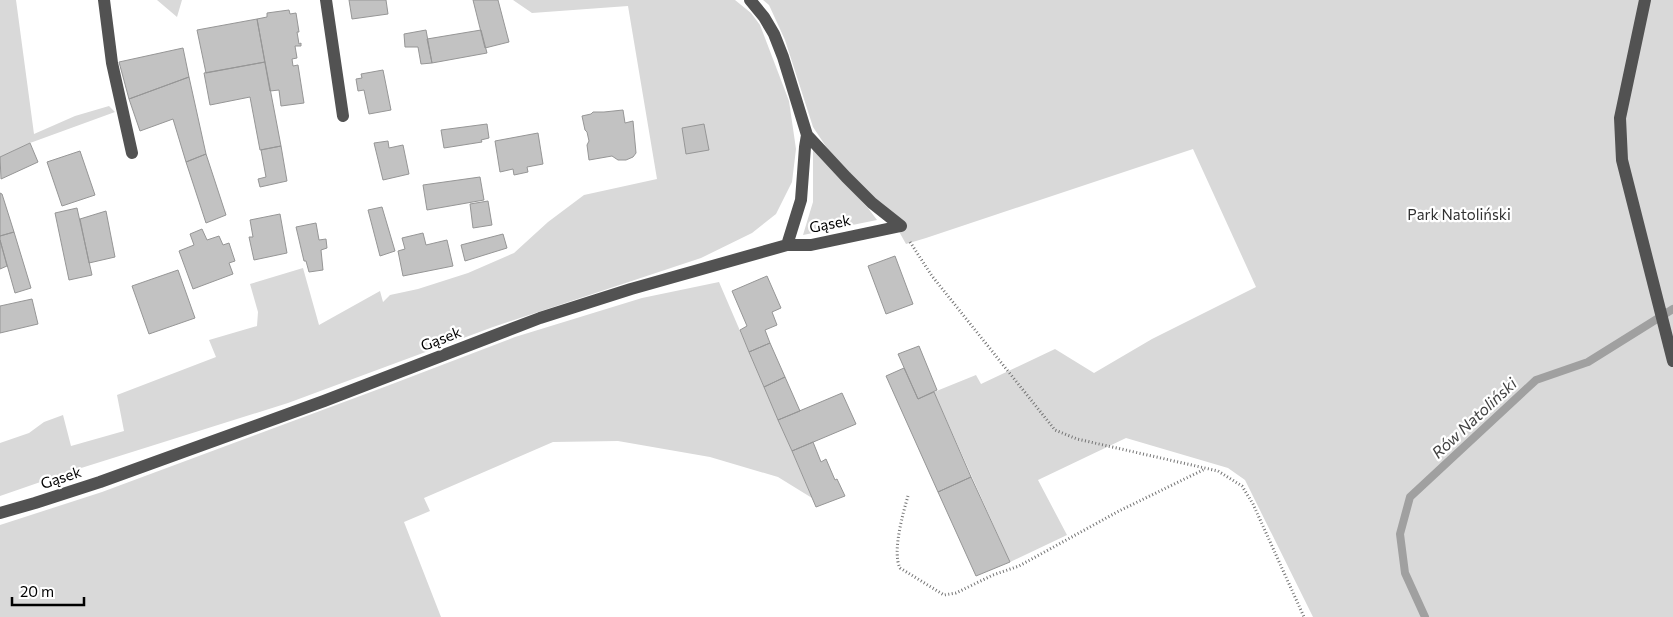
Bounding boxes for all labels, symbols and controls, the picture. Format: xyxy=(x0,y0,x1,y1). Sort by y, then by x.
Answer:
park label: Park Natoliński xyxy=(1407,205,1511,223)
street label: Gąsek xyxy=(808,210,852,236)
street label: Gąsek xyxy=(418,322,463,354)
water label: Rów Natoliński xyxy=(1427,373,1521,462)
street label: Gąsek xyxy=(38,462,83,492)
scale bar xyxy=(12,574,85,606)
text: 20 m xyxy=(20,582,54,600)

